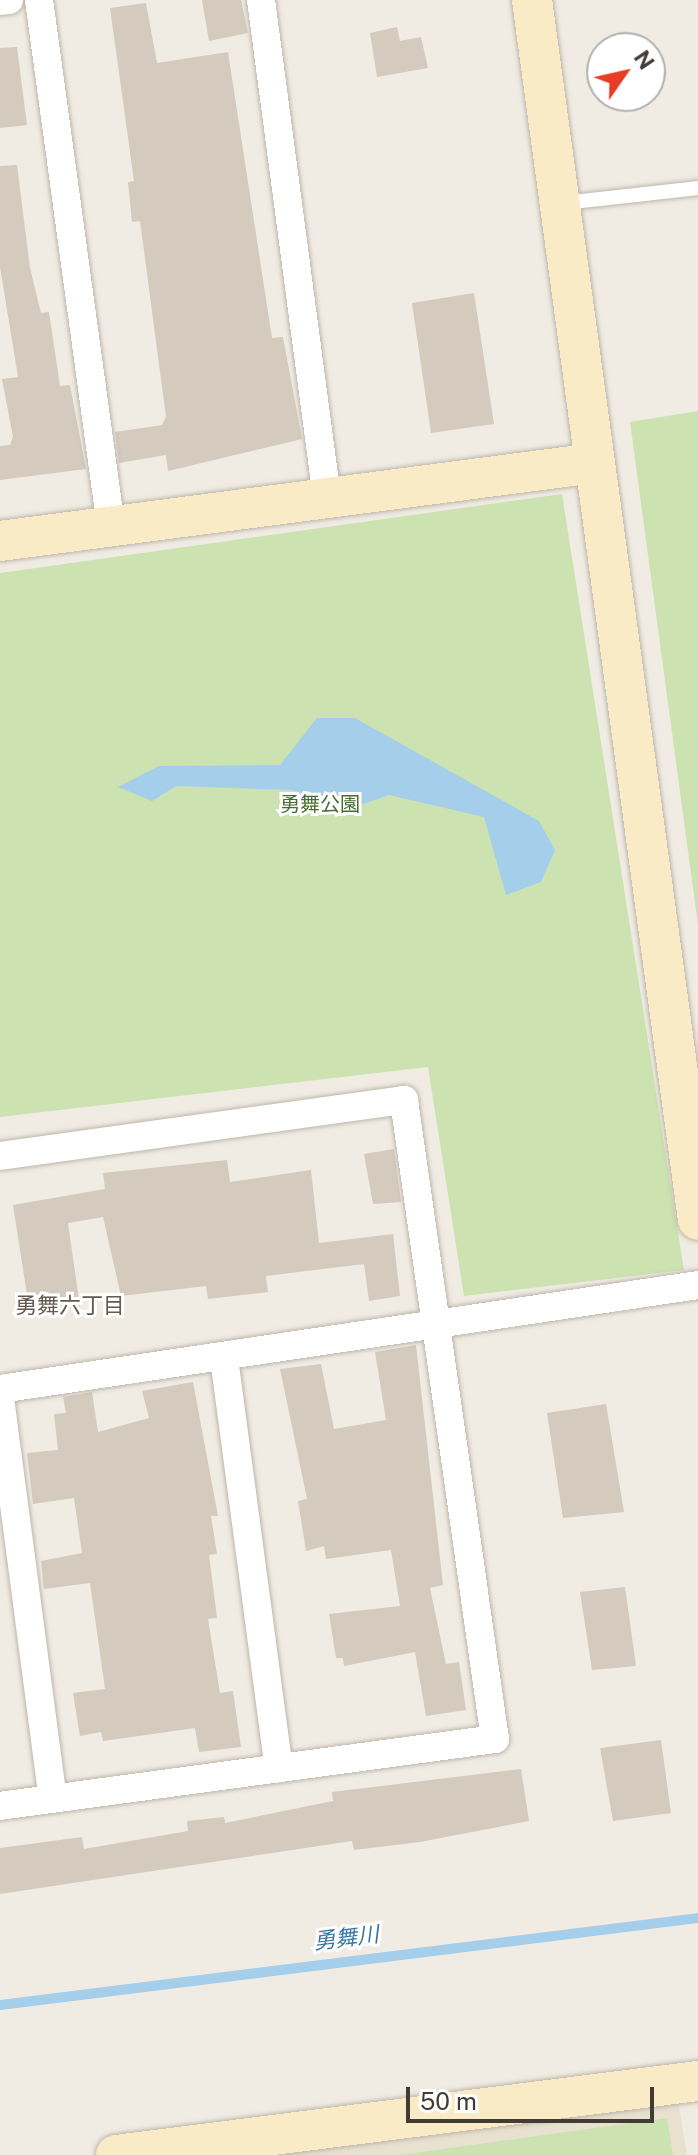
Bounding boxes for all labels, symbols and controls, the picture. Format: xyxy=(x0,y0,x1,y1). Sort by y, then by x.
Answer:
north arrow xyxy=(586,32,666,112)
text: N xyxy=(629,45,660,74)
park label: 勇舞公園 xyxy=(280,792,360,816)
district label: 勇舞六丁目 xyxy=(15,1293,125,1319)
water label: 勇舞川 xyxy=(312,1921,380,1955)
scale bar xyxy=(410,2071,658,2121)
text: 50 m xyxy=(420,2087,477,2115)

